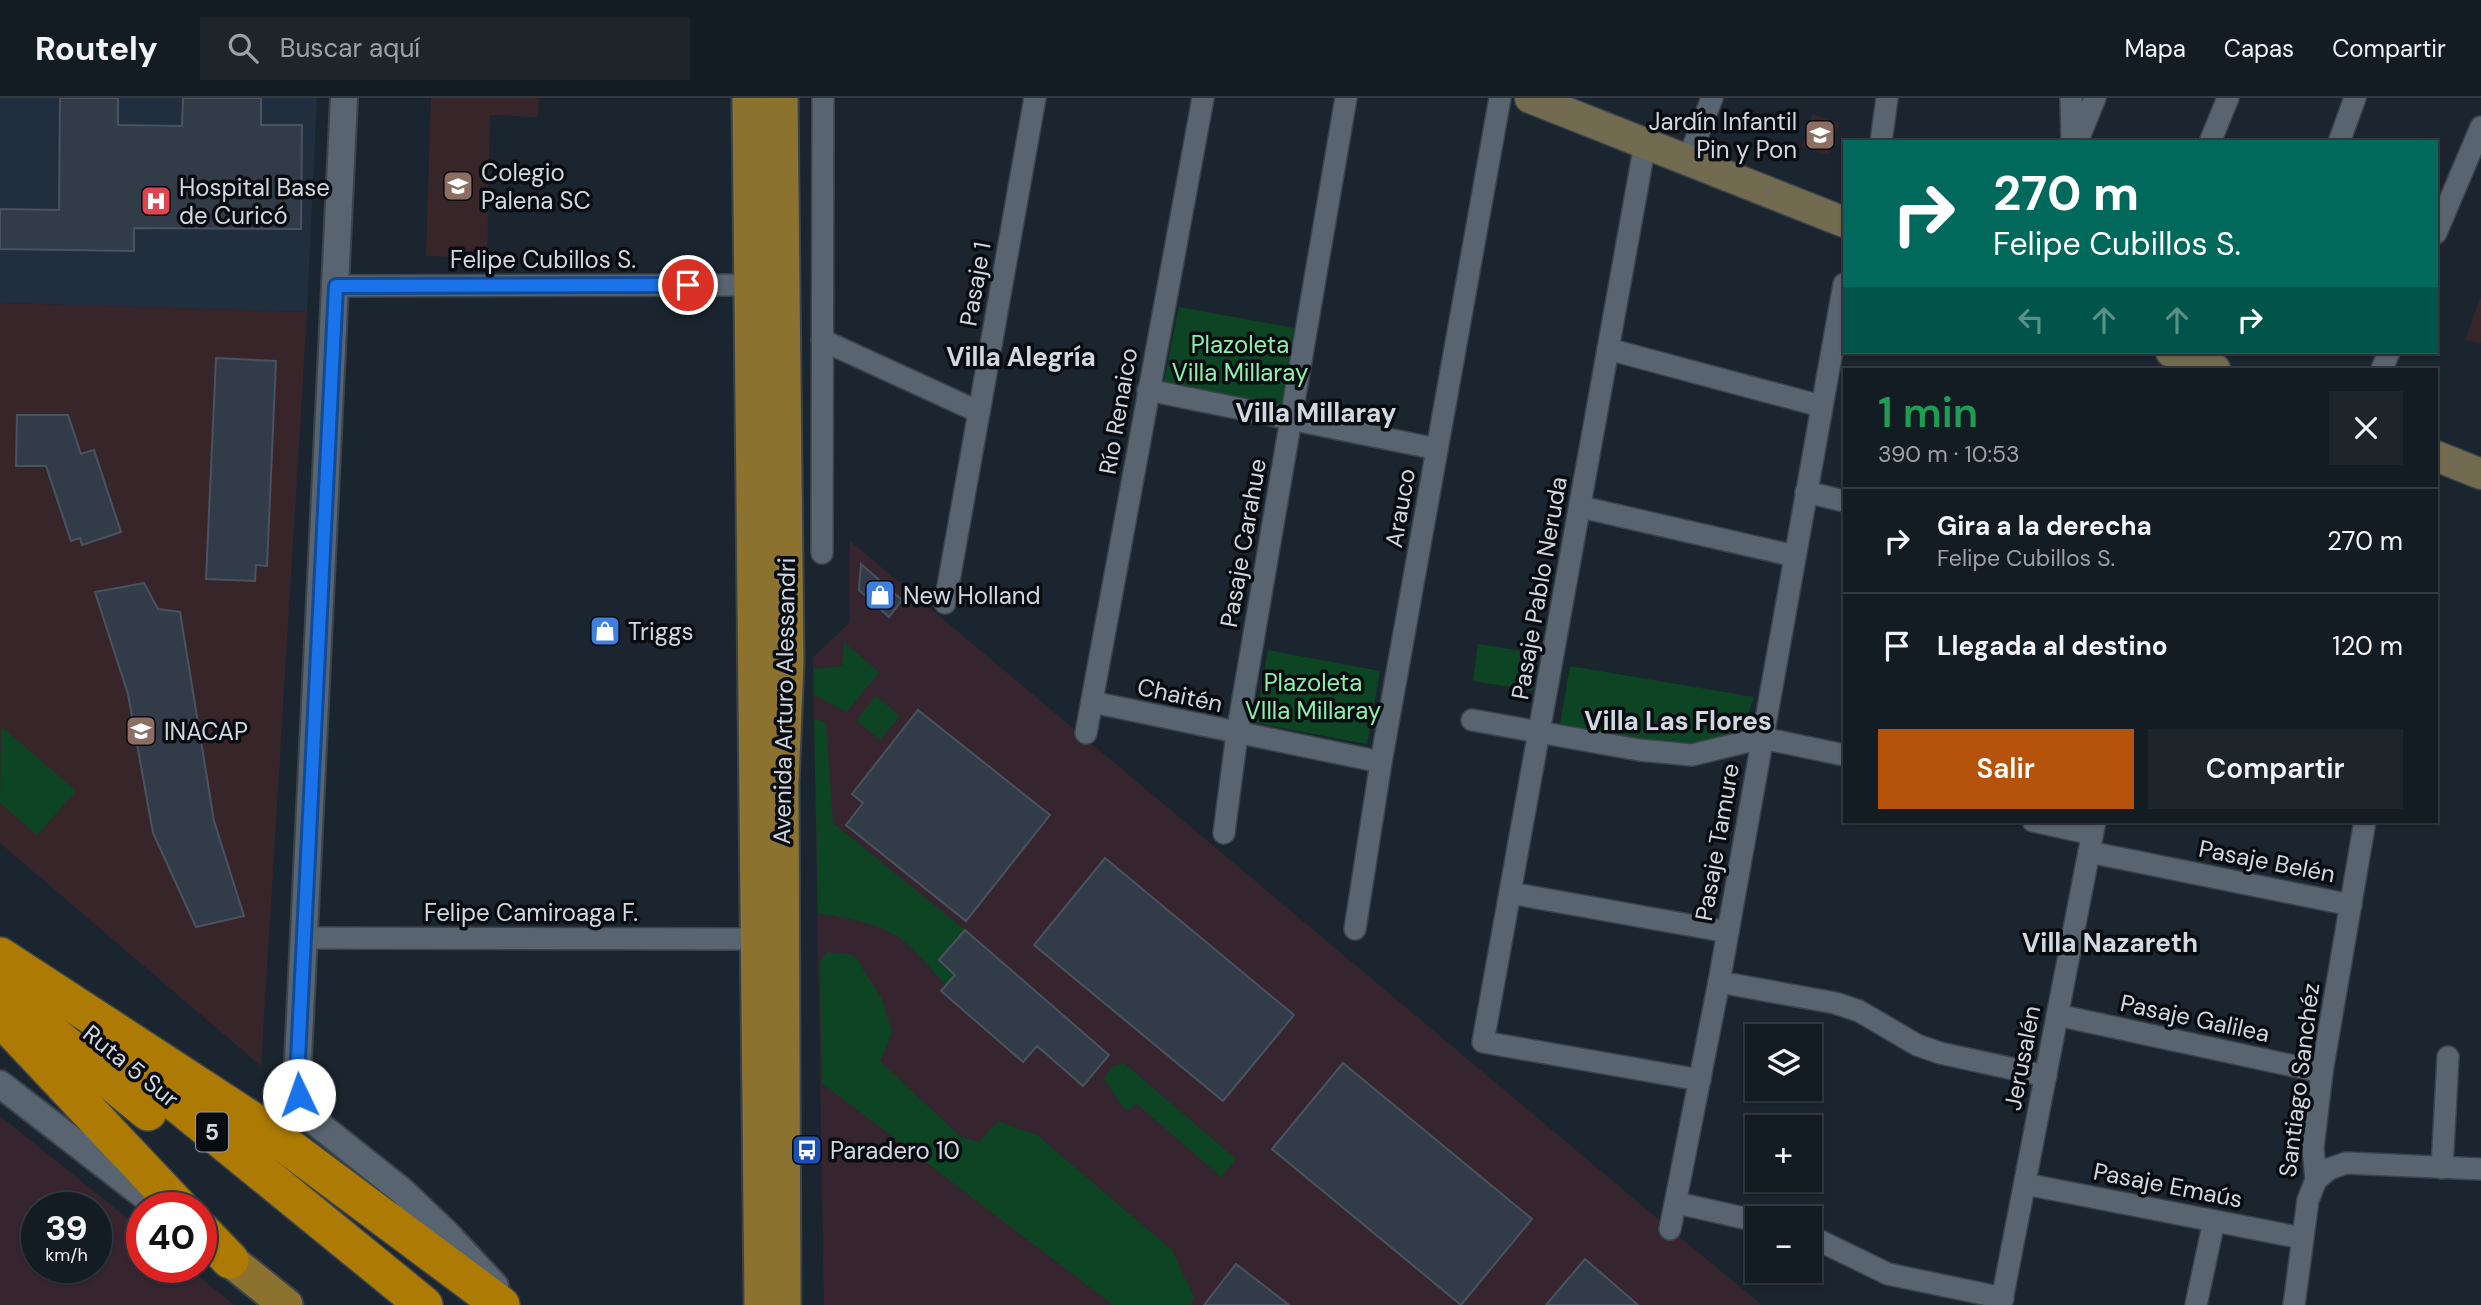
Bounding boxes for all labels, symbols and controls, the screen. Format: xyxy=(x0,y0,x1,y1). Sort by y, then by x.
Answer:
search box xyxy=(200,17,690,80)
text: Routely xyxy=(35,27,158,70)
icon: search xyxy=(224,29,262,67)
text: Buscar aquí xyxy=(280,31,420,65)
text: Mapa xyxy=(2124,33,2186,64)
text: Capas xyxy=(2224,33,2294,64)
text: Compartir xyxy=(2332,33,2446,64)
place label: Jardín Infantil Pin y Pon xyxy=(1649,106,1797,165)
school or university icon: Jardín Infantil Pin y Pon xyxy=(1803,118,1837,152)
place label: Colegio Palena SC xyxy=(481,157,591,216)
text: 270 m xyxy=(1993,161,2139,225)
icon: right xyxy=(1878,168,1969,259)
school or university icon: Colegio Palena SC xyxy=(441,169,475,203)
place label: Hospital Base de Curicó xyxy=(179,172,330,231)
hospital icon: Hospital Base de Curicó xyxy=(139,184,173,218)
text: Felipe Cubillos S. xyxy=(1993,223,2241,265)
street label: Pasaje 1 xyxy=(952,240,998,328)
street label: Felipe Cubillos S. xyxy=(450,244,636,275)
pin xyxy=(658,255,718,315)
icon: arrive xyxy=(669,266,707,304)
icon: left xyxy=(2012,301,2050,339)
icon: ahead xyxy=(2085,301,2123,339)
icon: ahead xyxy=(2158,301,2196,339)
icon: right xyxy=(2231,301,2269,339)
park label: Plazoleta Villa Millaray xyxy=(1172,329,1308,388)
district label: Villa Alegría xyxy=(946,340,1096,374)
street label: Río Renaico xyxy=(1092,345,1144,477)
text: 1 min xyxy=(1878,385,1978,440)
button: close xyxy=(2329,391,2403,465)
district label: Villa Millaray xyxy=(1235,396,1397,430)
text: 390 m · 10:53 xyxy=(1878,439,2020,469)
street label: Pasaje Carahue xyxy=(1213,456,1273,630)
street label: Arauco xyxy=(1378,466,1422,550)
street label: Pasaje Pablo Neruda xyxy=(1504,474,1574,702)
text: Gira a la derecha xyxy=(1937,509,2152,543)
icon: right xyxy=(1878,522,1916,560)
text: 270 m xyxy=(2327,524,2403,558)
text: Felipe Cubillos S. xyxy=(1937,543,2115,573)
street label: Avenida Arturo Alessandri xyxy=(766,557,802,845)
shop icon: New Holland xyxy=(863,578,897,612)
place label: New Holland xyxy=(903,580,1041,611)
shop icon: Triggs xyxy=(588,614,622,648)
place label: Triggs xyxy=(628,616,694,647)
icon: arrive xyxy=(1878,627,1916,665)
text: Llegada al destino xyxy=(1937,629,2168,663)
text: 120 m xyxy=(2332,629,2403,663)
park label: Plazoleta VIlla Millaray xyxy=(1245,667,1381,726)
street label: Chaitén xyxy=(1135,671,1225,719)
district label: Villa Las Flores xyxy=(1584,704,1772,738)
school or university icon: INACAP xyxy=(124,714,158,748)
place label: INACAP xyxy=(164,716,248,747)
button: Salir xyxy=(1878,729,2134,809)
button: Compartir xyxy=(2148,729,2403,809)
street label: Pasaje Tamure xyxy=(1688,761,1746,923)
street label: Pasaje Belén xyxy=(2196,833,2338,889)
street label: Felipe Camiroaga F. xyxy=(424,897,638,928)
district label: Villa Nazareth xyxy=(2022,926,2198,960)
street label: Santiago Sanchéz xyxy=(2272,981,2326,1179)
street label: Pasaje Galilea xyxy=(2118,987,2272,1049)
street label: Jerusalén xyxy=(1997,1003,2047,1113)
street label: Ruta 5 Sur xyxy=(77,1018,185,1114)
map controls xyxy=(1745,1024,1822,1283)
button: layers xyxy=(1745,1024,1822,1101)
position arrow xyxy=(262,1058,336,1132)
road number: 5 xyxy=(196,1113,228,1152)
button: + xyxy=(1745,1115,1822,1192)
bus stop icon: Paradero 10 xyxy=(790,1133,824,1167)
place label: Paradero 10 xyxy=(830,1135,960,1166)
street label: Pasaje Emaús xyxy=(2091,1155,2245,1215)
speed limit sign: 40 xyxy=(126,1192,217,1283)
text: 39 xyxy=(45,1205,88,1251)
button: − xyxy=(1745,1206,1822,1283)
text: km/h xyxy=(45,1243,88,1267)

